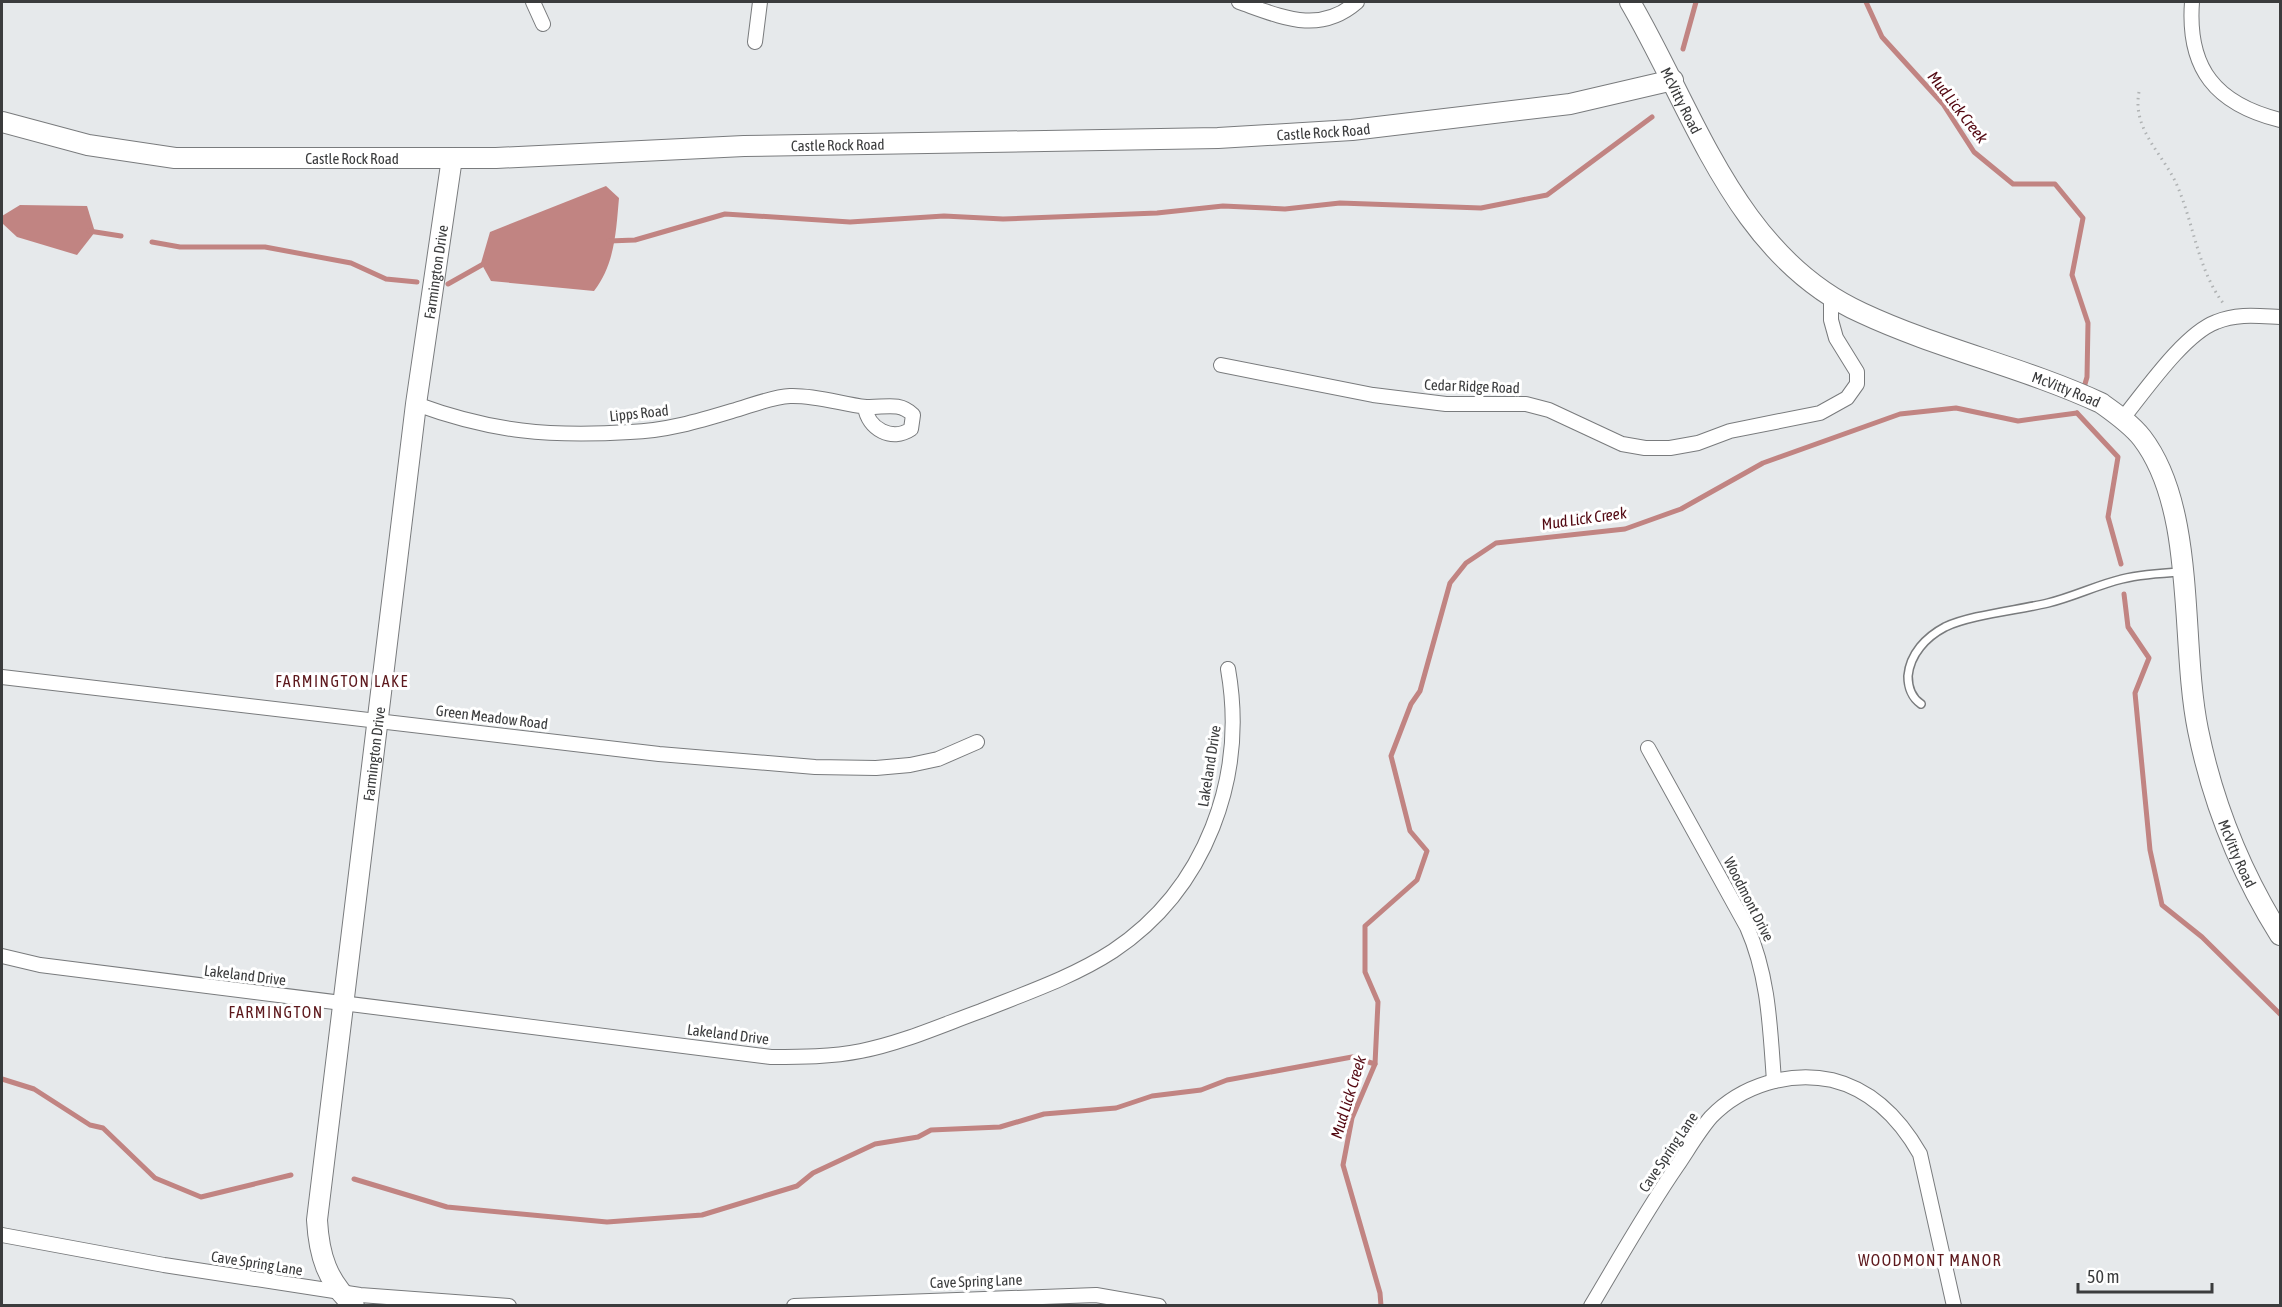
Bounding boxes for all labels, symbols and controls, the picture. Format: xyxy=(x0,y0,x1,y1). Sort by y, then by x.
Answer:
street label: McVitty Road xyxy=(1658,64,1705,136)
water label: Mud Lick Creek xyxy=(1924,68,1992,147)
street label: Castle Rock Road xyxy=(1276,119,1371,143)
street label: Castle Rock Road xyxy=(791,135,885,154)
street label: Castle Rock Road xyxy=(305,150,399,167)
street label: Farmington Drive xyxy=(420,223,451,320)
street label: McVitty Road xyxy=(2030,368,2103,410)
street label: Cedar Ridge Road xyxy=(1424,376,1520,396)
street label: Lipps Road xyxy=(609,401,669,425)
water label: Mud Lick Creek xyxy=(1540,503,1629,533)
district label: FARMINGTON LAKE xyxy=(275,672,409,690)
street label: Green Meadow Road xyxy=(435,702,549,732)
street label: Farmington Drive xyxy=(359,706,388,802)
street label: Lakeland Drive xyxy=(1194,724,1224,808)
street label: McVitty Road xyxy=(2215,817,2260,890)
street label: Woodmont Drive xyxy=(1720,854,1778,944)
street label: Lakeland Drive xyxy=(203,962,287,988)
district label: FARMINGTON xyxy=(228,1003,324,1021)
street label: Lakeland Drive xyxy=(686,1021,770,1047)
water label: Mud Lick Creek xyxy=(1327,1052,1369,1141)
street label: Cave Spring Lane xyxy=(1635,1109,1701,1195)
street label: Cave Spring Lane xyxy=(210,1247,304,1279)
district label: WOODMONT MANOR xyxy=(1858,1251,2002,1269)
scale bar xyxy=(2078,1256,2212,1294)
text: 50 m xyxy=(2087,1266,2119,1287)
street label: Cave Spring Lane xyxy=(929,1271,1023,1291)

